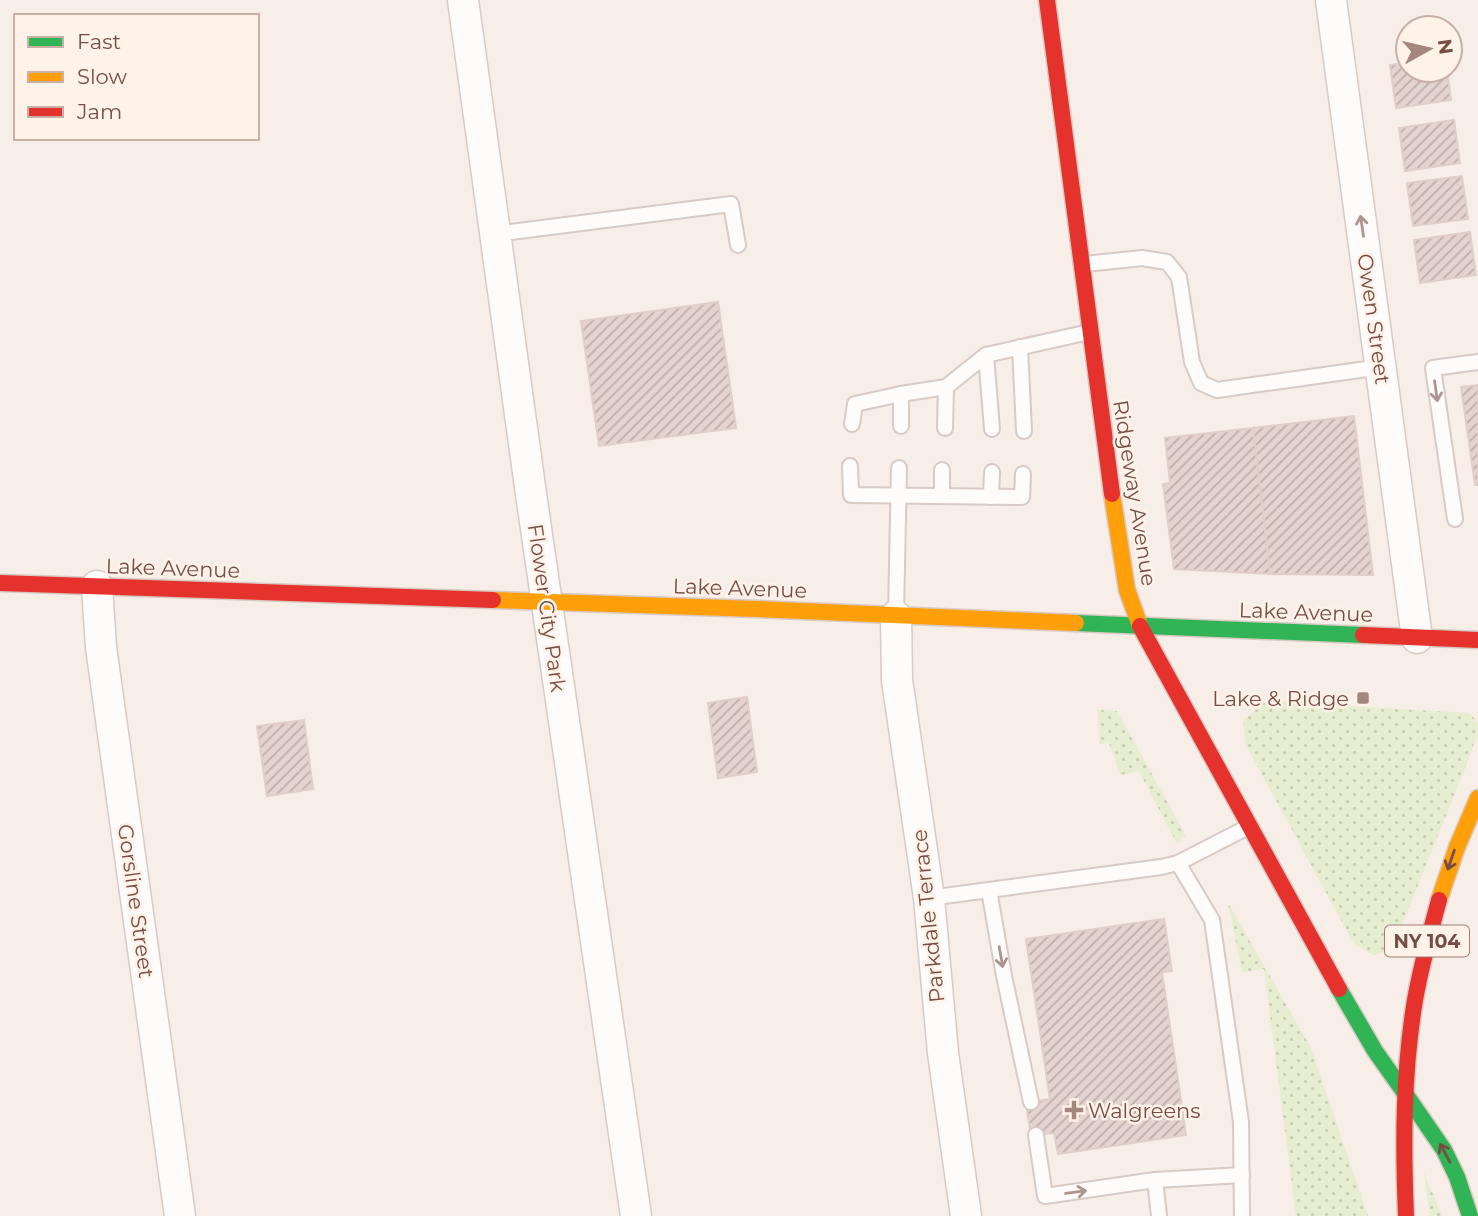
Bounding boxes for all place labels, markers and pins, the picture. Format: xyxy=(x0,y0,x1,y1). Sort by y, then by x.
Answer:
place label: Lake & Ridge xyxy=(1212,686,1349,711)
marker: Lake & Ridge xyxy=(1355,690,1371,706)
place label: Walgreens xyxy=(1088,1098,1201,1123)
marker: Walgreens xyxy=(1066,1102,1082,1118)

